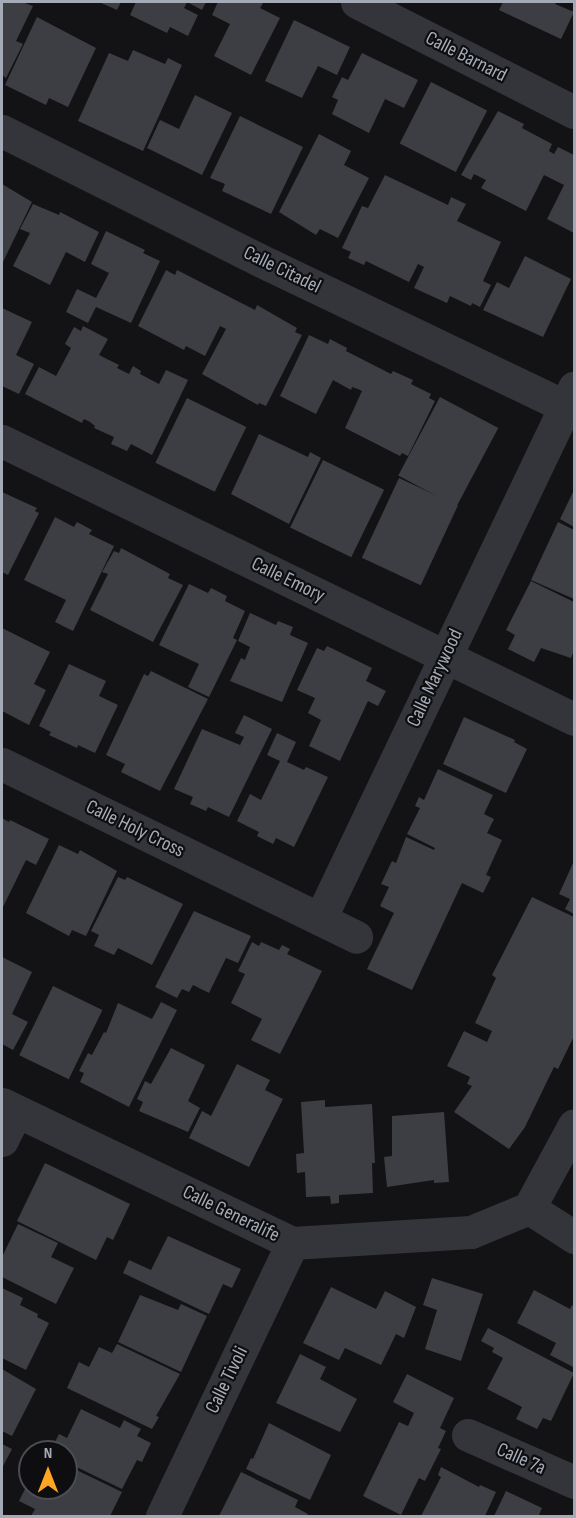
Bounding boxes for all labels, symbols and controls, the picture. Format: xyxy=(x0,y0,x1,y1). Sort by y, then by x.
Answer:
street label: Calle Barnard xyxy=(421,26,511,88)
street label: Calle Citadel xyxy=(239,241,325,299)
street label: Calle Emory xyxy=(247,552,329,608)
street label: Calle Marywood xyxy=(402,625,468,731)
street label: Calle Holy Cross xyxy=(82,795,188,863)
street label: Calle Generalife xyxy=(179,1180,283,1248)
street label: Calle Tivoli xyxy=(201,1343,253,1417)
street label: Calle 7a xyxy=(493,1438,549,1480)
north arrow xyxy=(18,1440,78,1500)
text: N xyxy=(44,1444,52,1463)

